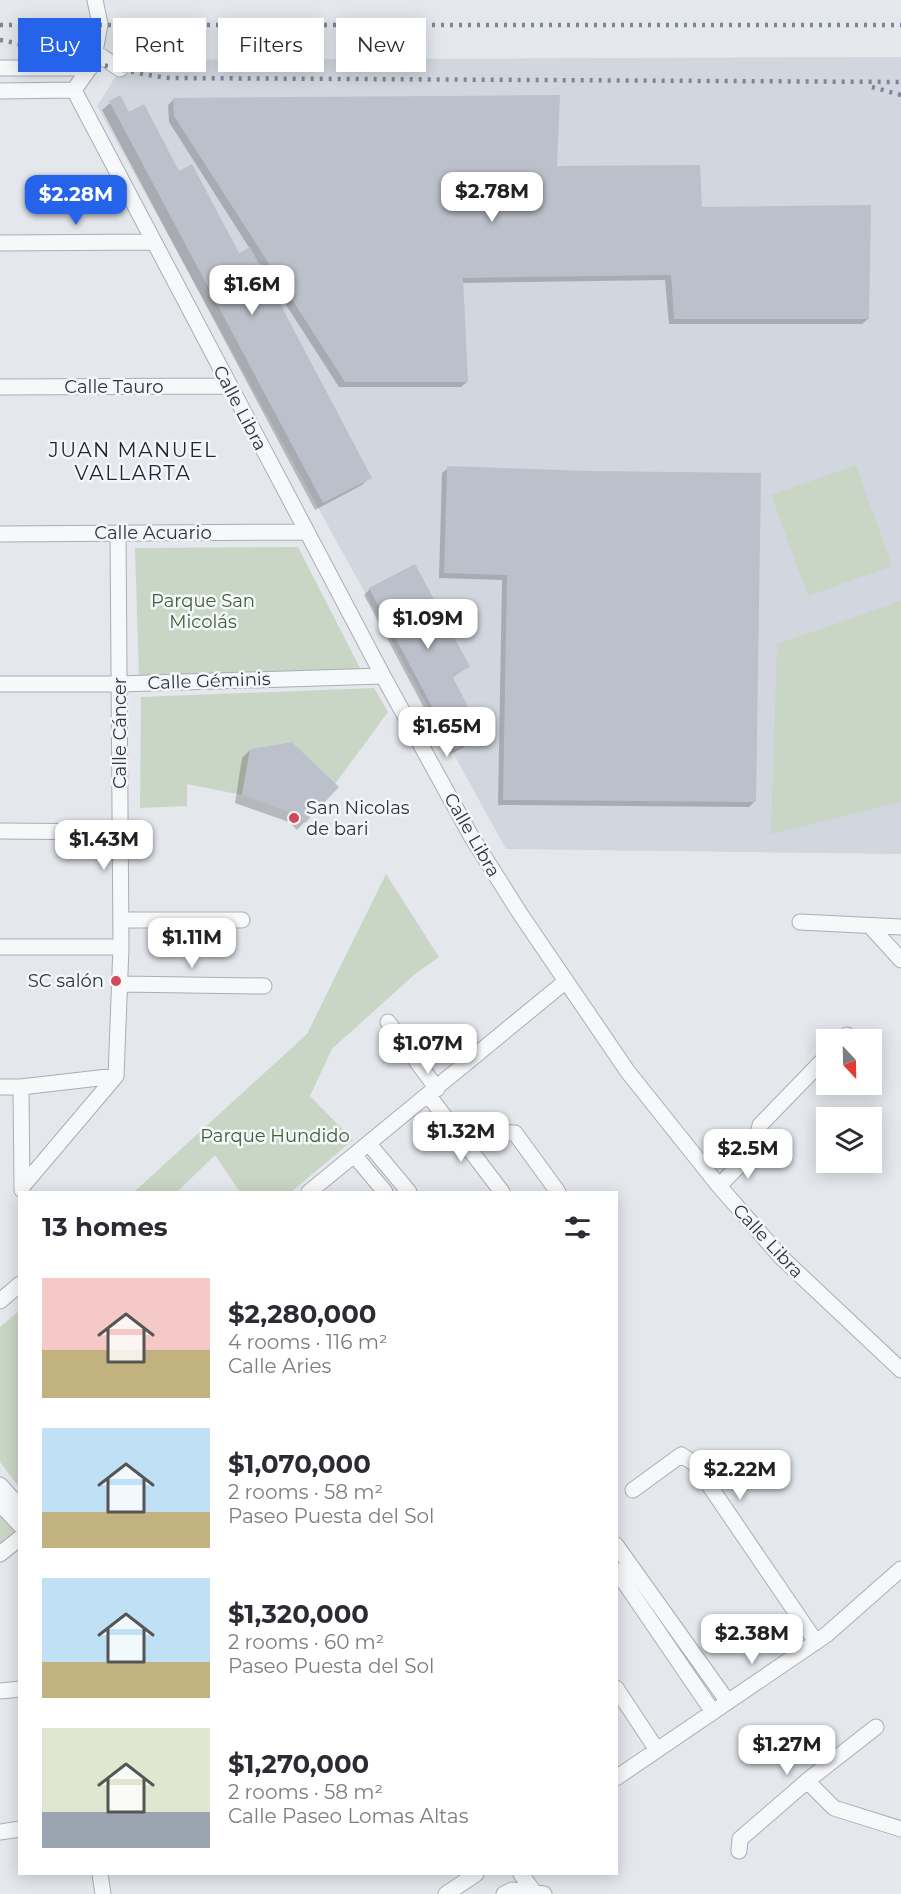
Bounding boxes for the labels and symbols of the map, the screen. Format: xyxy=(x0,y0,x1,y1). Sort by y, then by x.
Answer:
pin: $2.78M xyxy=(443,172,541,223)
pin: $2.28M xyxy=(27,175,125,226)
pin: $1.6M xyxy=(210,265,294,316)
street label: Calle Libra xyxy=(208,362,272,454)
street label: Calle Tauro xyxy=(64,376,164,398)
district label: JUAN MANUEL VALLARTA xyxy=(48,438,217,485)
street label: Calle Acuario xyxy=(94,522,212,544)
park label: Parque San Micolás xyxy=(151,590,255,633)
pin: $1.09M xyxy=(379,599,477,650)
street label: Calle Géminis xyxy=(147,668,271,694)
street label: Calle Cáncer xyxy=(109,677,131,789)
pin: $1.65M xyxy=(398,707,496,758)
street label: Calle Libra xyxy=(439,789,505,881)
place label: San Nicolas de bari xyxy=(306,797,410,840)
marker: San Nicolas de bari xyxy=(287,811,301,825)
pin: $1.43M xyxy=(55,820,153,871)
pin: $1.11M xyxy=(143,918,241,969)
place label: SC salón xyxy=(28,970,104,992)
marker: SC salón xyxy=(109,974,123,988)
pin: $1.07M xyxy=(379,1024,477,1075)
north arrow xyxy=(816,1029,882,1095)
pin: $1.32M xyxy=(412,1112,510,1163)
park label: Parque Hundido xyxy=(200,1125,350,1147)
pin: $2.5M xyxy=(706,1129,790,1180)
street label: Calle Libra xyxy=(728,1199,808,1283)
pin: $2.22M xyxy=(691,1450,789,1501)
pin: $2.38M xyxy=(703,1614,801,1665)
pin: $1.27M xyxy=(738,1725,836,1776)

